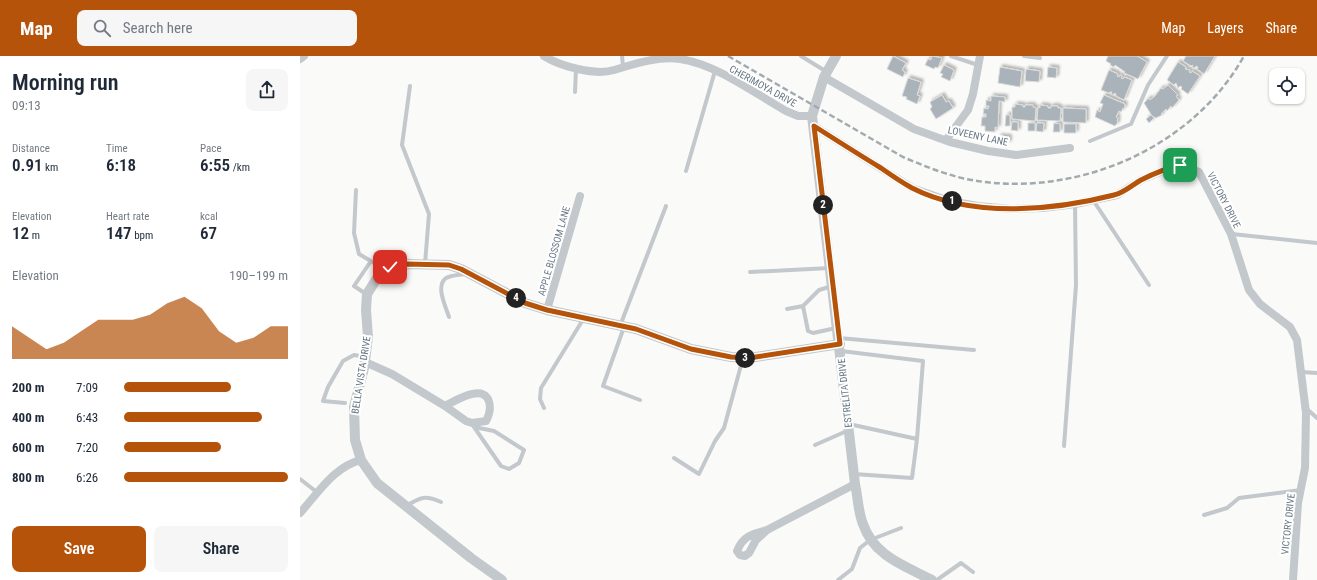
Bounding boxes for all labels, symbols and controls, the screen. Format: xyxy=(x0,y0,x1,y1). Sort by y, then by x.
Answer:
search box xyxy=(77,10,357,46)
text: Map xyxy=(20,17,53,40)
icon: search xyxy=(91,17,113,39)
text: Search here xyxy=(123,19,193,37)
text: Map xyxy=(1161,20,1185,36)
text: Layers xyxy=(1207,20,1244,36)
text: Share xyxy=(1266,20,1297,36)
street label: CHERIMOYA DRIVE xyxy=(728,63,798,109)
map controls xyxy=(1269,68,1305,104)
button: locate xyxy=(1269,68,1305,104)
button: share xyxy=(246,69,288,111)
text: Morning run xyxy=(12,70,119,95)
text: 09:13 xyxy=(12,98,41,113)
street label: LOVEENY LANE xyxy=(947,124,1009,148)
text: Distance xyxy=(12,142,50,155)
text: Time xyxy=(106,142,128,155)
text: Pace xyxy=(200,142,222,155)
pin xyxy=(1163,148,1197,182)
icon: arrive xyxy=(1169,154,1191,176)
text: 0.91 xyxy=(12,155,43,175)
text: 6:18 xyxy=(106,155,136,175)
text: 6:55 xyxy=(200,155,230,175)
text: km xyxy=(43,161,58,174)
text: /km xyxy=(230,161,250,174)
street label: VICTORY DRIVE xyxy=(1205,170,1243,230)
pin: 1 xyxy=(942,191,962,211)
text: 1 xyxy=(949,194,955,207)
pin: 2 xyxy=(813,195,833,215)
text: 2 xyxy=(820,198,826,211)
street label: APPLE BLOSSOM LANE xyxy=(536,205,572,297)
text: Elevation xyxy=(12,210,52,223)
text: Heart rate xyxy=(106,210,149,223)
text: kcal xyxy=(200,210,218,223)
text: 12 xyxy=(12,223,29,243)
text: 147 xyxy=(106,223,132,243)
text: 67 xyxy=(200,223,217,243)
text: m xyxy=(29,229,40,242)
text: bpm xyxy=(132,229,153,242)
pin xyxy=(373,250,407,284)
icon: check xyxy=(379,256,401,278)
text: Elevation xyxy=(12,268,59,283)
text: 190–199 m xyxy=(229,268,288,283)
pin: 4 xyxy=(506,288,526,308)
text: 4 xyxy=(513,291,519,304)
street label: BELLA VISTA DRIVE xyxy=(349,335,373,415)
pin: 3 xyxy=(735,348,755,368)
text: 3 xyxy=(742,351,748,364)
street label: ESTRELITA DRIVE xyxy=(836,358,854,428)
text: 200 m xyxy=(12,380,44,395)
text: 7:09 xyxy=(76,380,98,395)
text: 400 m xyxy=(12,410,44,425)
text: 6:43 xyxy=(76,410,98,425)
text: 600 m xyxy=(12,440,44,455)
text: 7:20 xyxy=(76,440,98,455)
text: 800 m xyxy=(12,470,44,485)
text: 6:26 xyxy=(76,470,98,485)
street label: VICTORY DRIVE xyxy=(1279,493,1297,555)
button: Save xyxy=(12,526,146,572)
button: Share xyxy=(154,526,288,572)

